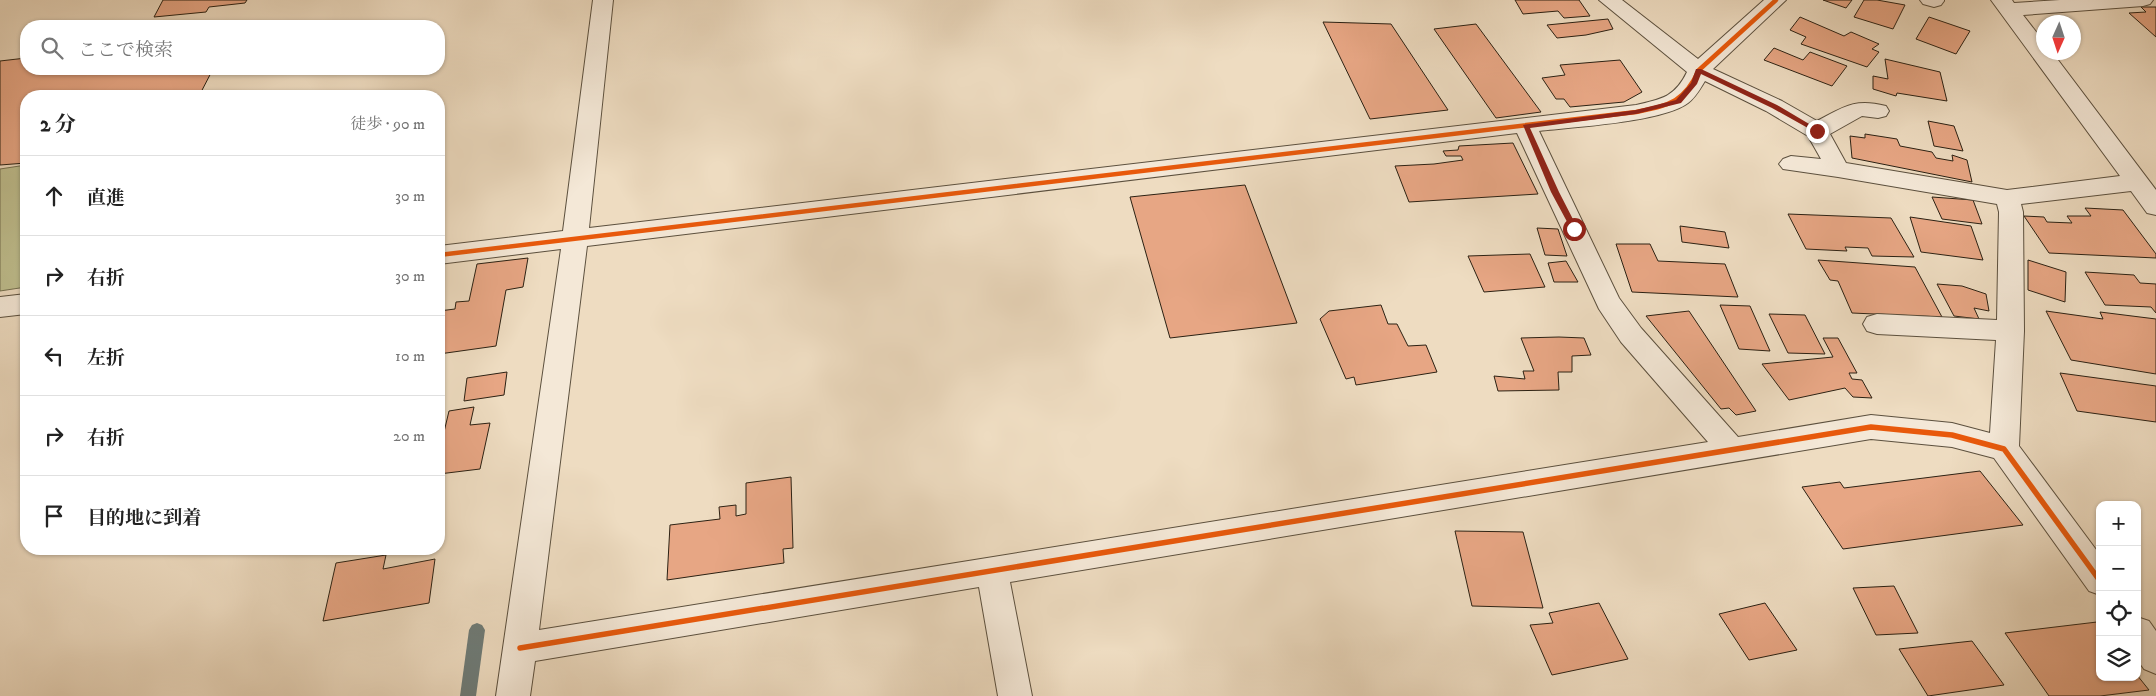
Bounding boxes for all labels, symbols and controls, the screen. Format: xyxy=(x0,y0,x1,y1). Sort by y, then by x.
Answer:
north arrow xyxy=(2036,15,2081,60)
search box xyxy=(20,20,445,75)
icon: search xyxy=(38,34,66,62)
text: ここで検索 xyxy=(78,39,173,62)
text: 2 分 xyxy=(40,112,76,138)
text: 徒歩 · 90 m xyxy=(350,114,425,134)
route end xyxy=(1806,120,1829,143)
icon: ahead xyxy=(40,182,68,210)
text: 30 m xyxy=(395,186,425,206)
text: 直進 xyxy=(87,187,125,210)
route start xyxy=(1563,218,1586,241)
icon: right xyxy=(40,262,68,290)
text: 30 m xyxy=(395,266,425,286)
text: 右折 xyxy=(87,267,125,290)
icon: left xyxy=(40,342,68,370)
text: 10 m xyxy=(395,346,425,366)
text: 左折 xyxy=(87,347,125,370)
icon: right xyxy=(40,422,68,450)
text: 20 m xyxy=(393,426,425,446)
text: 右折 xyxy=(87,427,125,450)
map controls xyxy=(2096,501,2141,681)
button: + xyxy=(2096,501,2141,546)
icon: arrive xyxy=(40,502,68,530)
text: 目的地に到着 xyxy=(87,507,201,530)
button: − xyxy=(2096,546,2141,591)
button: locate xyxy=(2096,591,2141,636)
button: layers xyxy=(2096,636,2141,681)

